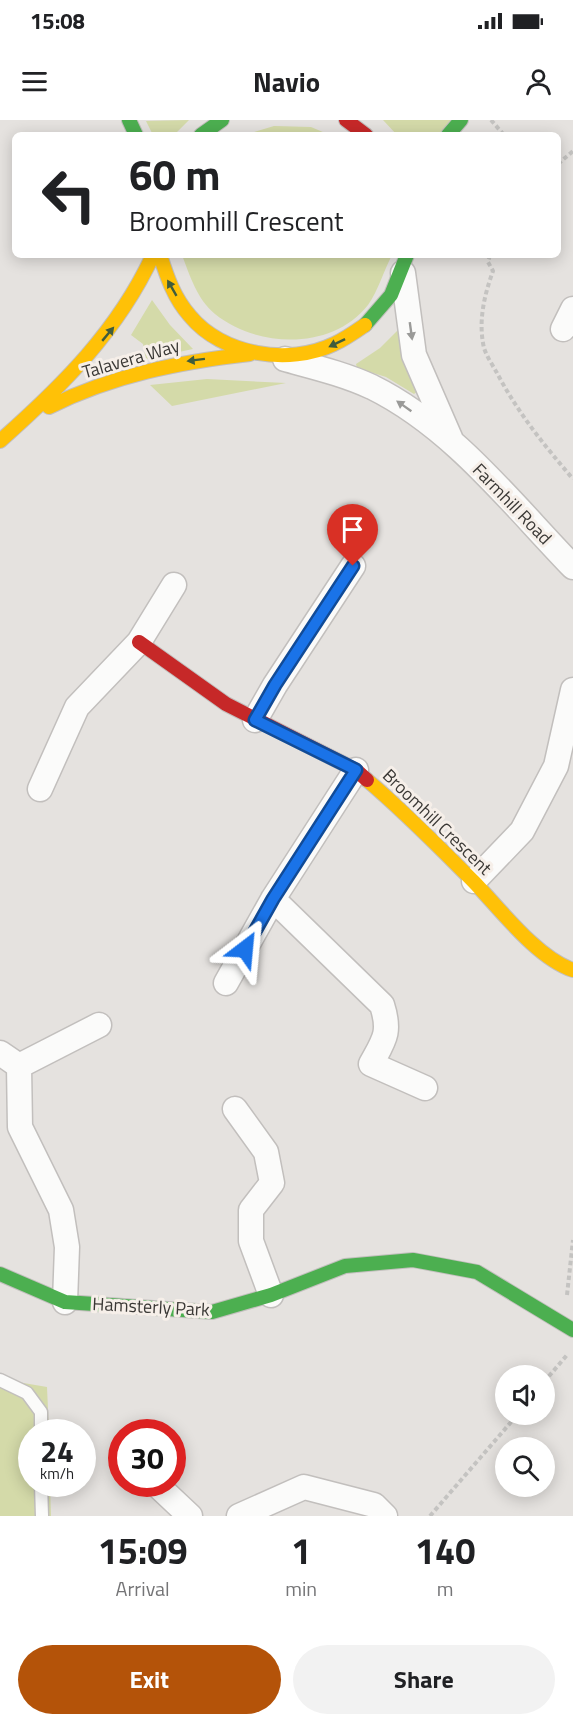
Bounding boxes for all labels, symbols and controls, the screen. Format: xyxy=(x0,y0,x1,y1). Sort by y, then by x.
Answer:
text: 15:08 xyxy=(30,4,85,38)
text: Navio xyxy=(253,61,320,102)
icon: menu xyxy=(18,65,51,98)
icon: person xyxy=(522,65,555,98)
text: 60 m xyxy=(129,142,221,206)
icon: left xyxy=(30,156,108,234)
text: Broomhill Crescent xyxy=(129,200,344,241)
one-way arrow xyxy=(167,279,177,296)
one-way arrow xyxy=(406,322,416,341)
one-way arrow xyxy=(101,327,114,342)
street label: Talavera Way xyxy=(79,332,183,385)
one-way arrow xyxy=(329,339,346,348)
one-way arrow xyxy=(187,355,206,365)
one-way arrow xyxy=(396,401,412,412)
street label: Farmhill Road xyxy=(467,457,558,550)
pin xyxy=(327,504,378,566)
icon: arrive xyxy=(336,513,369,546)
street label: Broomhill Crescent xyxy=(377,762,499,882)
position arrow xyxy=(213,917,277,981)
street label: Hamsterly Park xyxy=(92,1290,211,1323)
map controls xyxy=(495,1365,555,1497)
button: sound xyxy=(495,1365,555,1425)
speed limit sign: 30 xyxy=(108,1419,186,1497)
text: 24 xyxy=(40,1428,74,1474)
button: search xyxy=(495,1437,555,1497)
text: km/h xyxy=(40,1462,74,1485)
text: 15:09 xyxy=(98,1523,188,1578)
text: 1 xyxy=(291,1523,311,1578)
text: 140 xyxy=(415,1523,475,1578)
text: Arrival xyxy=(116,1573,170,1604)
text: min xyxy=(285,1573,317,1604)
text: m xyxy=(437,1573,453,1604)
button: Exit xyxy=(18,1645,281,1714)
button: Share xyxy=(293,1645,555,1714)

